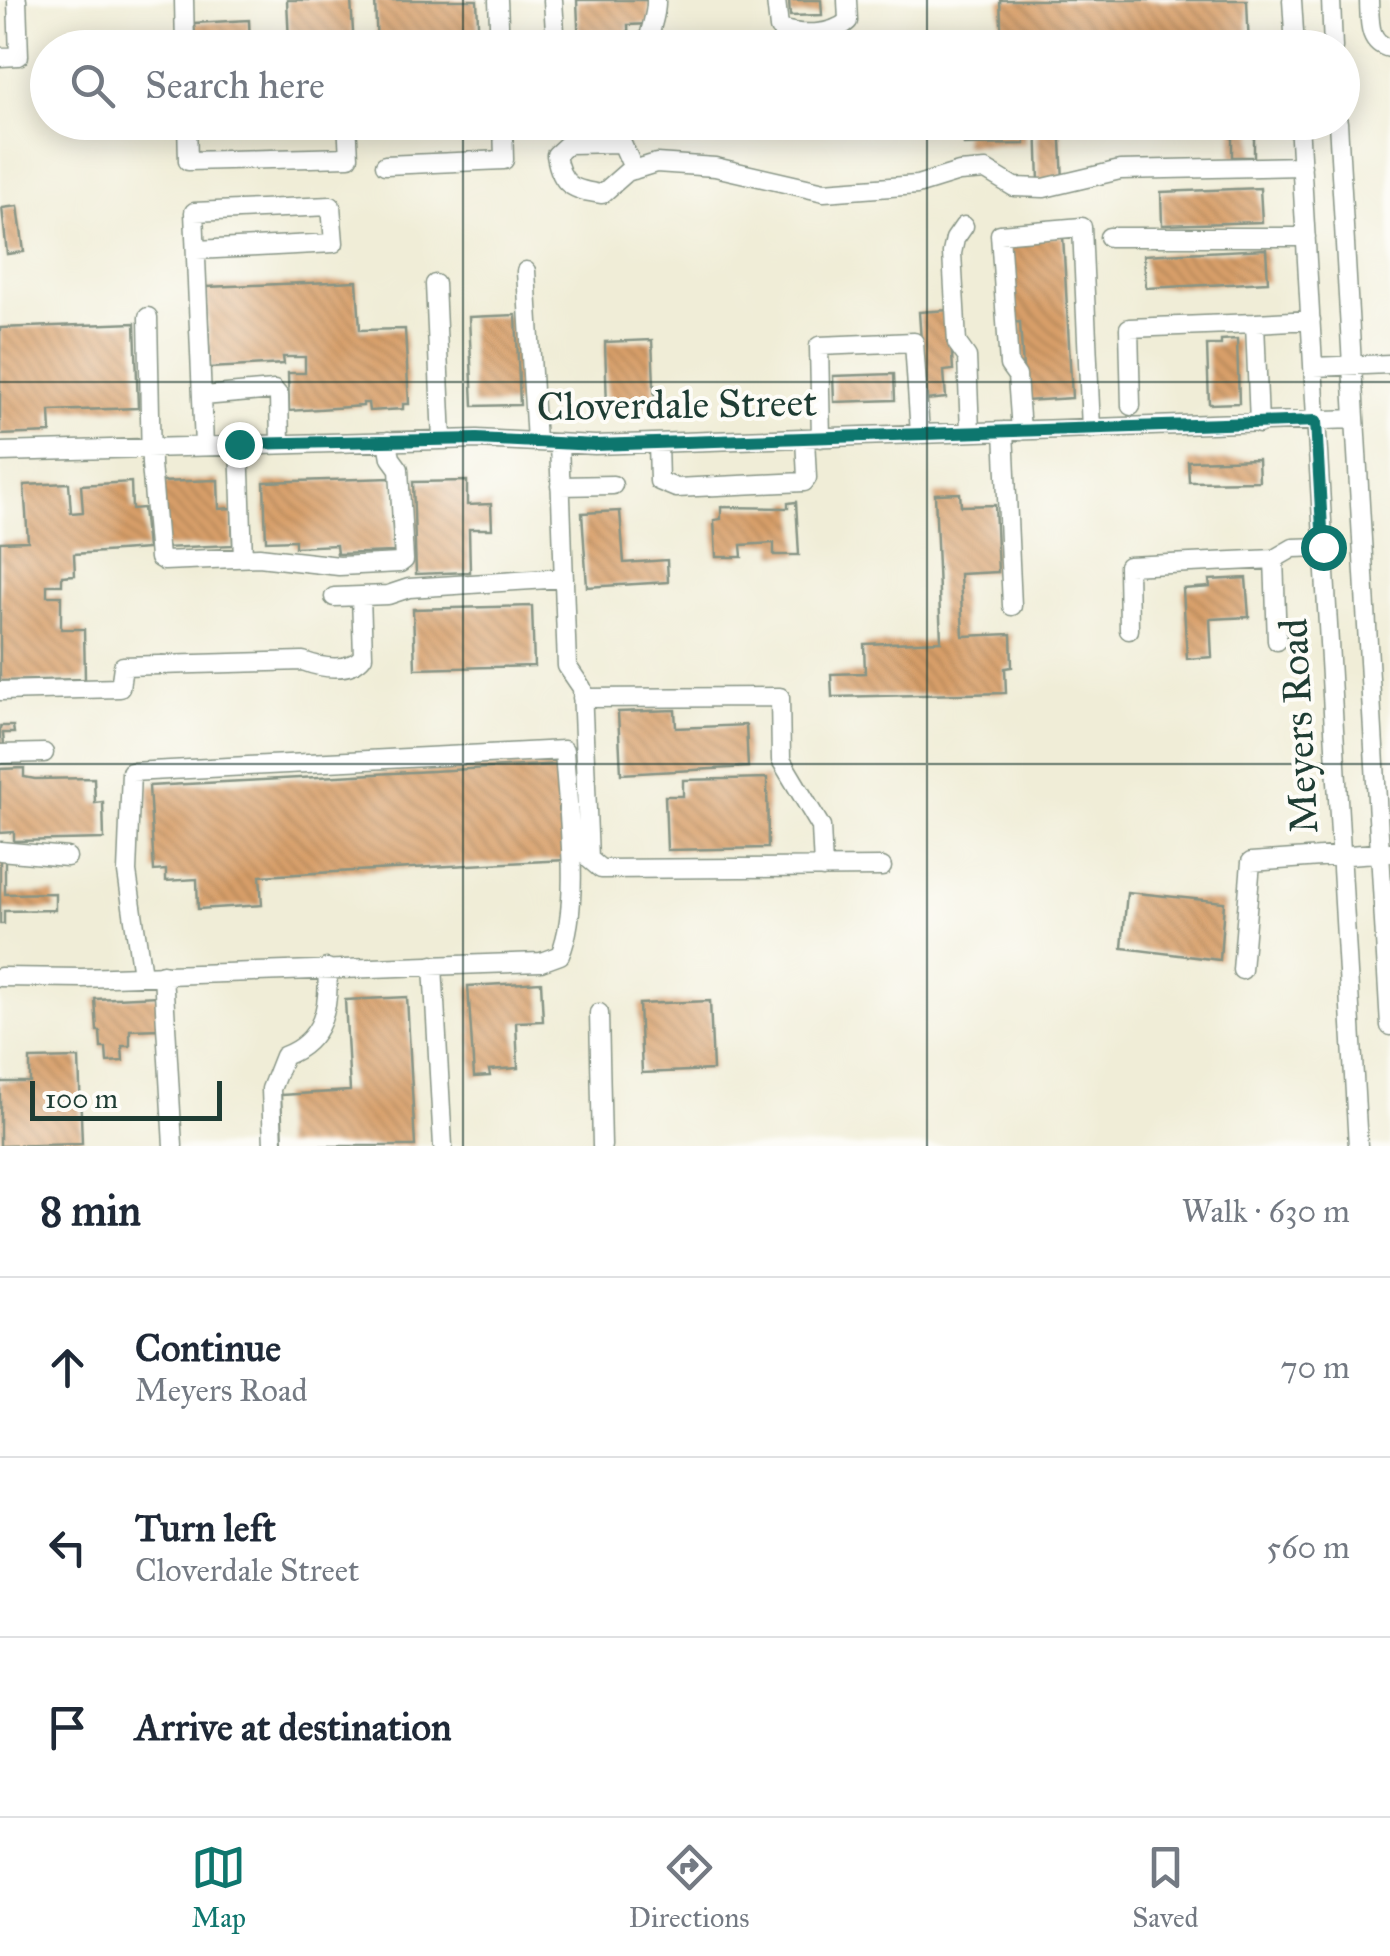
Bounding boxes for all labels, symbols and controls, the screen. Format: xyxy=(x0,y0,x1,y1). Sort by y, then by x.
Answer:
search box xyxy=(30,30,1360,140)
icon: search xyxy=(65,58,120,113)
text: Search here xyxy=(145,62,325,108)
street label: Cloverdale Street xyxy=(536,378,818,431)
route end xyxy=(217,422,263,468)
route start xyxy=(1301,525,1347,571)
street label: Meyers Road xyxy=(1268,617,1329,835)
scale bar xyxy=(30,1076,222,1120)
text: 100 m xyxy=(45,1081,118,1116)
text: 8 min xyxy=(40,1185,141,1237)
text: Walk · 630 m xyxy=(1182,1192,1350,1231)
text: Continue xyxy=(135,1325,281,1371)
icon: ahead xyxy=(40,1340,95,1395)
text: 70 m xyxy=(1281,1348,1350,1387)
text: Meyers Road xyxy=(135,1371,308,1410)
text: Turn left xyxy=(135,1505,276,1551)
icon: left xyxy=(40,1520,95,1575)
text: 560 m xyxy=(1266,1528,1350,1567)
text: Cloverdale Street xyxy=(135,1551,359,1590)
icon: arrive xyxy=(40,1700,95,1755)
text: Arrive at destination xyxy=(135,1704,452,1750)
tab: Map xyxy=(191,1840,246,1935)
tab: Directions xyxy=(629,1840,750,1935)
tab: Saved xyxy=(1132,1840,1199,1935)

